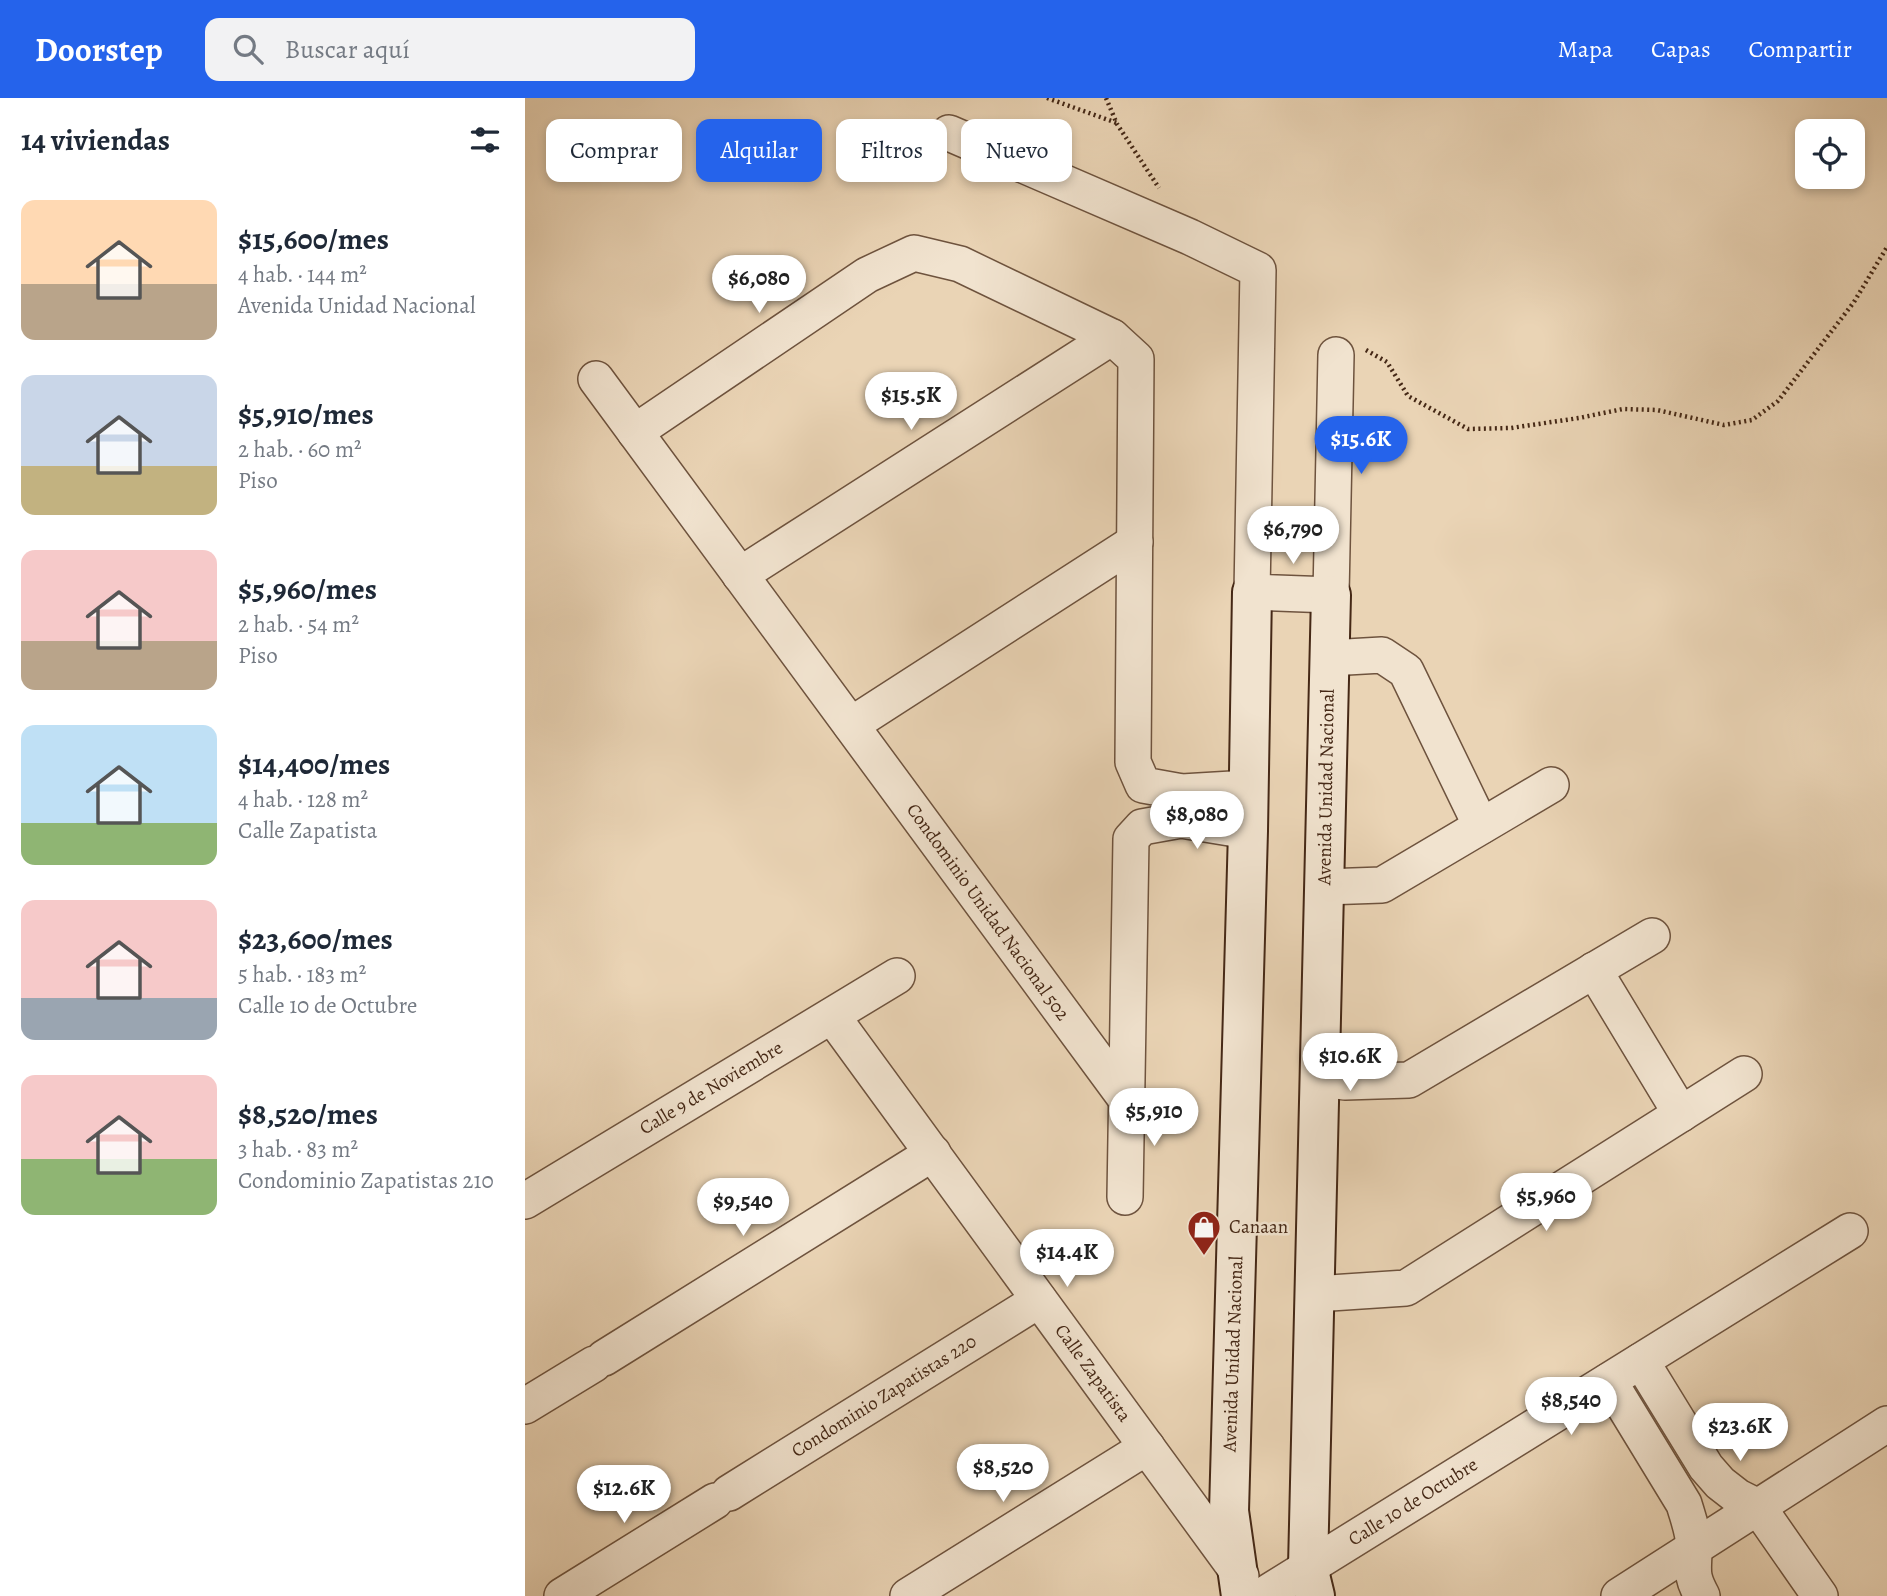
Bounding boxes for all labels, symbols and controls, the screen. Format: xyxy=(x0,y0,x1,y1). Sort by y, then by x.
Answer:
search box xyxy=(205,18,695,81)
text: Doorstep xyxy=(35,27,163,72)
icon: search xyxy=(229,30,267,68)
text: Buscar aquí xyxy=(285,32,410,67)
text: Mapa xyxy=(1558,33,1613,65)
text: Capas xyxy=(1651,33,1711,65)
text: Compartir xyxy=(1749,33,1852,65)
chip: Comprar xyxy=(546,119,682,182)
chip: Alquilar xyxy=(696,119,822,182)
chip: Filtros xyxy=(836,119,947,182)
chip: Nuevo xyxy=(961,119,1072,182)
map controls xyxy=(1795,119,1865,189)
button: locate xyxy=(1795,119,1865,189)
text: 14 viviendas xyxy=(21,120,170,160)
icon: filters xyxy=(466,121,504,159)
text: $15,600/mes xyxy=(238,219,389,259)
icon: home xyxy=(77,228,161,312)
pin: $6,080 xyxy=(702,256,816,315)
text: 4 hab. · 144 m² xyxy=(238,259,367,290)
text: $6,080 xyxy=(728,262,790,293)
text: Avenida Unidad Nacional xyxy=(238,290,476,321)
pin: $15.5K xyxy=(854,372,968,432)
text: $15.5K xyxy=(881,379,941,410)
text: $5,910/mes xyxy=(238,394,374,434)
icon: home xyxy=(77,403,161,487)
pin: $15.6K xyxy=(1304,416,1418,476)
text: $15.6K xyxy=(1331,423,1391,454)
text: 2 hab. · 60 m² xyxy=(238,434,362,465)
text: Piso xyxy=(238,465,278,496)
pin: $6,790 xyxy=(1236,506,1350,566)
text: $6,790 xyxy=(1263,513,1323,544)
text: $5,960/mes xyxy=(238,569,377,609)
icon: home xyxy=(77,578,161,662)
text: 2 hab. · 54 m² xyxy=(238,609,359,640)
text: Piso xyxy=(238,640,278,671)
street label: Avenida Unidad Nacional xyxy=(1311,688,1341,886)
text: $14,400/mes xyxy=(238,744,390,784)
icon: home xyxy=(77,753,161,837)
text: 4 hab. · 128 m² xyxy=(238,784,368,815)
pin: $8,080 xyxy=(1140,792,1254,851)
street label: Condominio Unidad Nacional 502 xyxy=(900,798,1076,1026)
text: $8,080 xyxy=(1166,798,1228,829)
text: Calle Zapatista xyxy=(238,815,377,846)
text: $23,600/mes xyxy=(238,919,393,959)
icon: home xyxy=(77,928,161,1012)
text: 5 hab. · 183 m² xyxy=(238,959,366,990)
text: Calle 10 de Octubre xyxy=(238,990,417,1021)
pin: $10.6K xyxy=(1293,1034,1407,1093)
street label: Calle 9 de Noviembre xyxy=(634,1035,788,1141)
text: $10.6K xyxy=(1319,1040,1381,1071)
pin: $5,910 xyxy=(1097,1088,1211,1148)
text: $8,520/mes xyxy=(238,1094,378,1134)
text: $5,910 xyxy=(1125,1095,1183,1126)
icon: home xyxy=(77,1103,161,1187)
text: 3 hab. · 83 m² xyxy=(238,1134,358,1165)
text: Condominio Zapatistas 210 xyxy=(238,1165,494,1196)
pin: $5,960 xyxy=(1489,1174,1603,1233)
pin: $9,540 xyxy=(686,1178,800,1238)
text: $5,960 xyxy=(1516,1180,1576,1211)
text: $9,540 xyxy=(713,1185,773,1216)
shop icon: Canaan xyxy=(1185,1208,1223,1257)
place label: Canaan xyxy=(1229,1214,1288,1240)
pin: $14.4K xyxy=(1010,1230,1124,1289)
text: $14.4K xyxy=(1036,1236,1098,1267)
street label: Avenida Unidad Nacional xyxy=(1217,1255,1249,1454)
street label: Calle Zapatista xyxy=(1049,1319,1137,1427)
street label: Condominio Zapatistas 220 xyxy=(786,1328,982,1464)
pin: $8,540 xyxy=(1514,1378,1628,1437)
text: $8,540 xyxy=(1541,1384,1601,1415)
pin: $23.6K xyxy=(1683,1404,1797,1463)
text: $23.6K xyxy=(1708,1410,1772,1441)
pin: $8,520 xyxy=(946,1444,1060,1504)
text: $8,520 xyxy=(973,1451,1033,1482)
street label: Calle 10 de Octubre xyxy=(1343,1452,1483,1552)
pin: $12.6K xyxy=(567,1466,681,1525)
text: $12.6K xyxy=(593,1472,655,1503)

